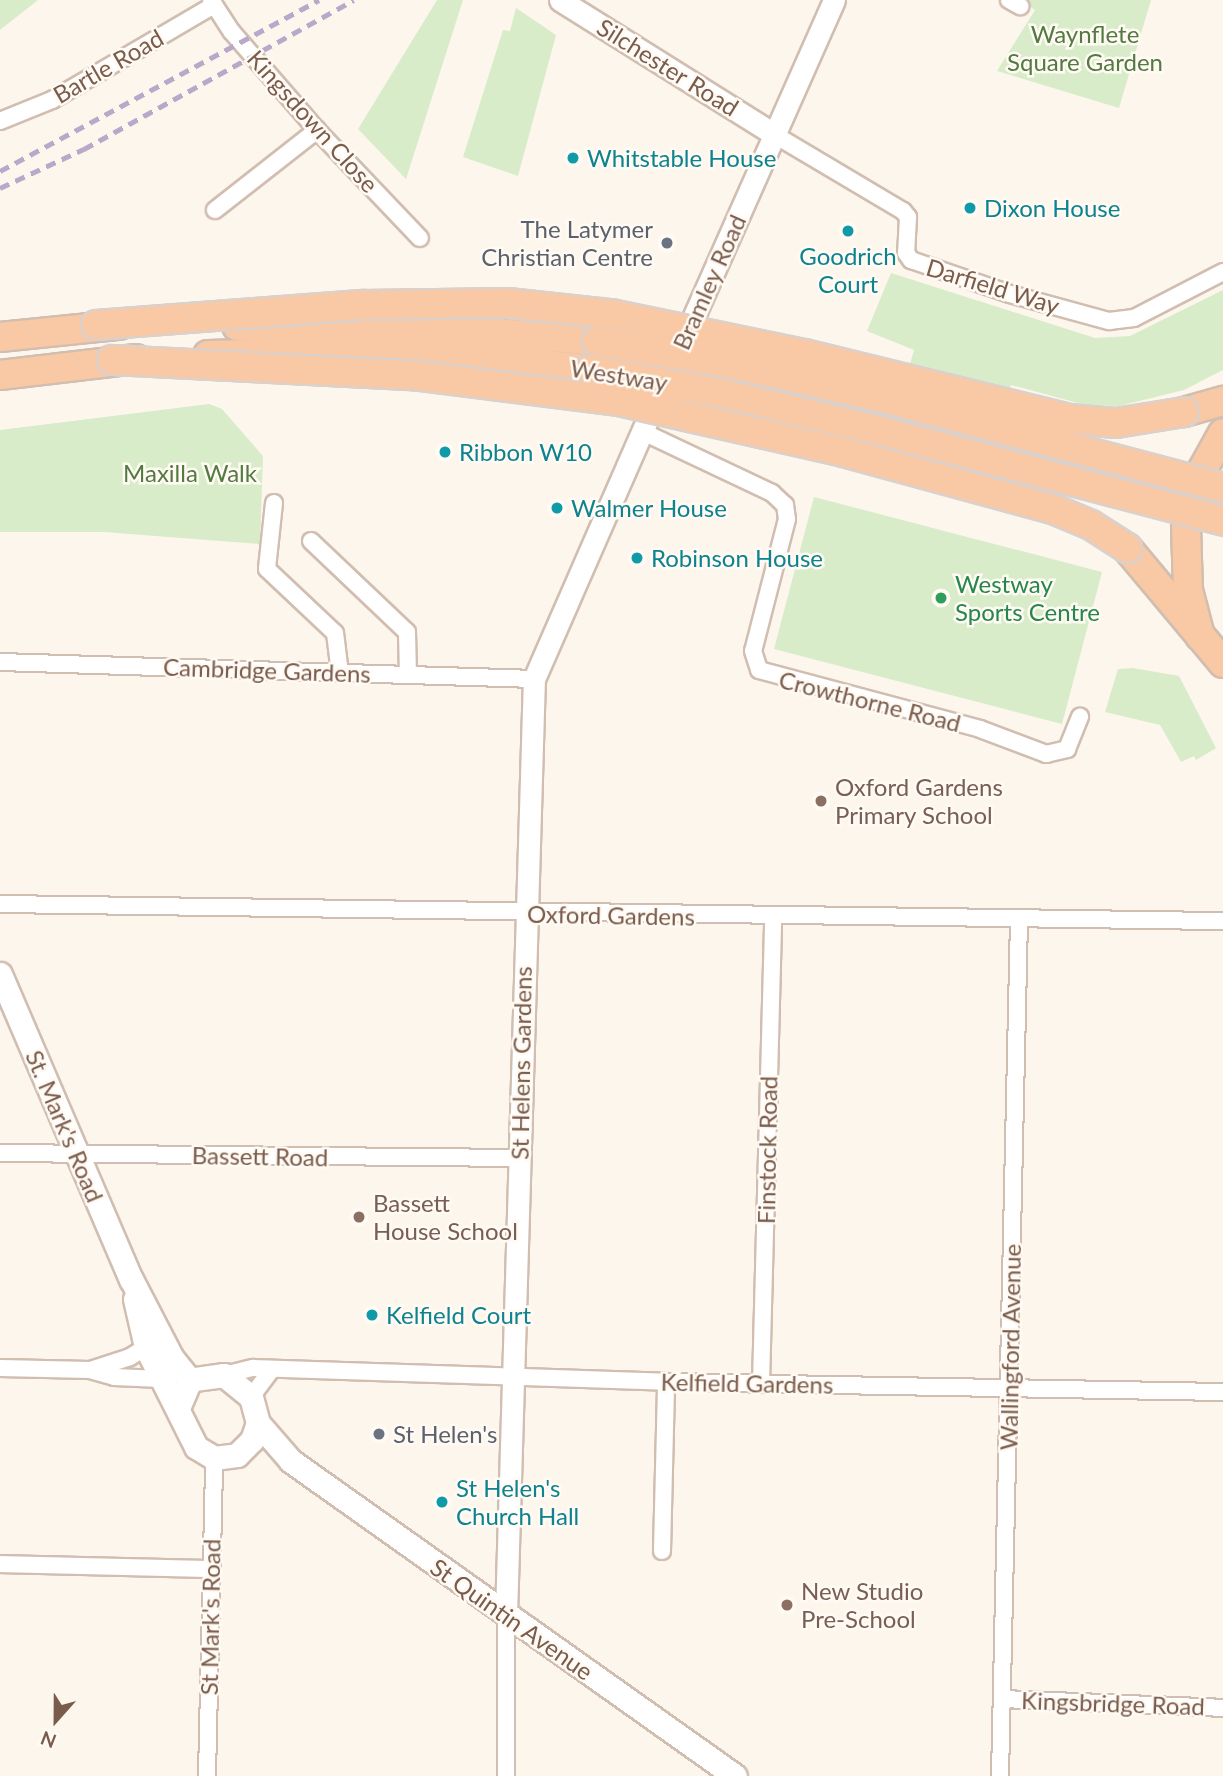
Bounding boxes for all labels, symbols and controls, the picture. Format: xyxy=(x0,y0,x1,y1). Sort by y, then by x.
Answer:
street label: Silchester Road xyxy=(592,12,744,122)
park label: Waynflete Square Garden xyxy=(1007,20,1163,76)
street label: Bartle Road xyxy=(48,23,168,109)
street label: Kingsdown Close xyxy=(242,44,384,198)
place label: Whitstable House xyxy=(587,144,776,172)
marker: Whitstable House xyxy=(565,150,581,166)
place label: Dixon House xyxy=(984,194,1120,222)
marker: Dixon House xyxy=(962,200,978,216)
street label: Bramley Road xyxy=(666,210,752,354)
place label: The Latymer Christian Centre xyxy=(481,215,653,271)
marker: Goodrich Court xyxy=(840,223,856,239)
marker: The Latymer Christian Centre xyxy=(659,235,675,251)
place label: Goodrich Court xyxy=(799,242,897,298)
street label: Darfield Way xyxy=(923,252,1063,320)
street label: Westway xyxy=(568,353,670,397)
place label: Ribbon W10 xyxy=(459,438,592,466)
marker: Ribbon W10 xyxy=(437,444,453,460)
park label: Maxilla Walk xyxy=(123,459,257,487)
place label: Walmer House xyxy=(571,494,727,522)
marker: Walmer House xyxy=(549,500,565,516)
place label: Robinson House xyxy=(651,544,823,572)
marker: Robinson House xyxy=(629,550,645,566)
place label: Westway Sports Centre xyxy=(955,570,1100,626)
marker: Westway Sports Centre xyxy=(933,590,949,606)
street label: Cambridge Gardens xyxy=(163,652,371,688)
street label: Crowthorne Road xyxy=(776,664,964,738)
place label: Oxford Gardens Primary School xyxy=(835,773,1003,829)
marker: Oxford Gardens Primary School xyxy=(813,793,829,809)
street label: Oxford Gardens xyxy=(527,899,695,931)
street label: St Helens Gardens xyxy=(505,966,537,1160)
street label: St. Mark's Road xyxy=(20,1046,110,1206)
street label: Finstock Road xyxy=(751,1076,783,1224)
street label: Bassett Road xyxy=(192,1140,328,1172)
place label: Bassett House School xyxy=(373,1189,518,1245)
marker: Bassett House School xyxy=(351,1209,367,1225)
street label: Wallingford Avenue xyxy=(994,1243,1026,1451)
place label: Kelfield Court xyxy=(386,1301,531,1329)
marker: Kelfield Court xyxy=(364,1307,380,1323)
street label: Kelfield Gardens xyxy=(660,1367,834,1399)
place label: St Helen's xyxy=(393,1420,497,1448)
marker: St Helen's xyxy=(371,1426,387,1442)
place label: St Helen's Church Hall xyxy=(456,1474,579,1530)
marker: St Helen's Church Hall xyxy=(434,1494,450,1510)
street label: St Mark's Road xyxy=(194,1539,226,1695)
street label: St Quintin Avenue xyxy=(425,1552,599,1686)
place label: New Studio Pre-School xyxy=(801,1577,924,1633)
marker: New Studio Pre-School xyxy=(779,1597,795,1613)
north arrow xyxy=(21,1685,91,1755)
street label: Kingsbridge Road xyxy=(1021,1685,1205,1721)
text: N xyxy=(37,1727,59,1753)

